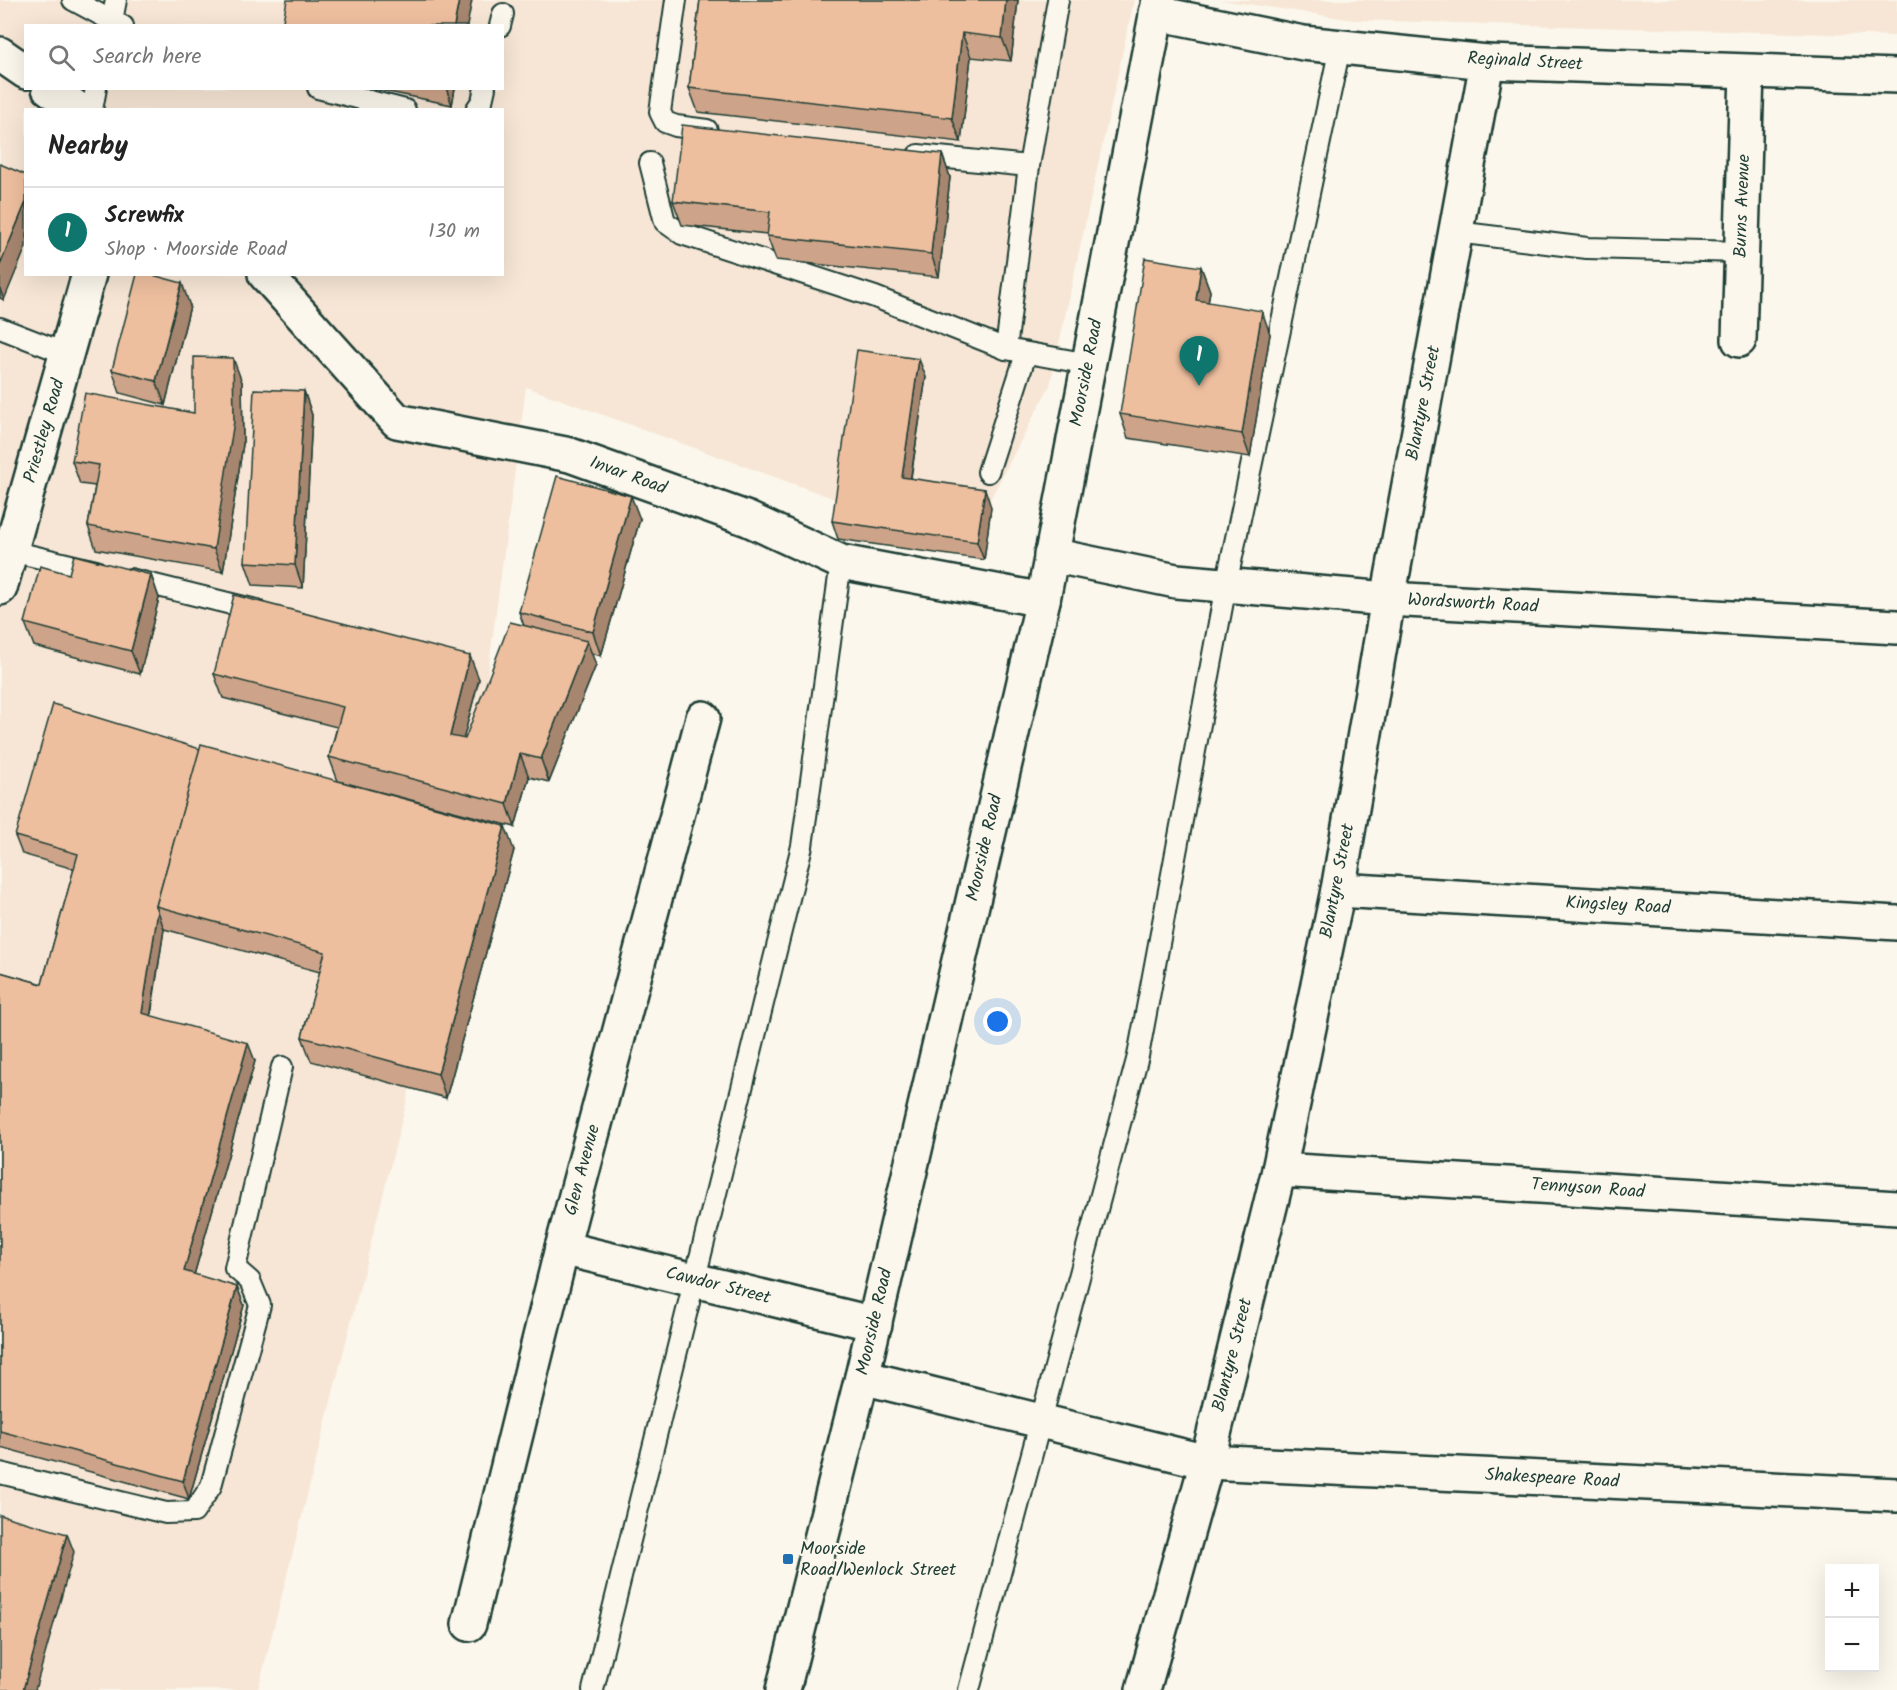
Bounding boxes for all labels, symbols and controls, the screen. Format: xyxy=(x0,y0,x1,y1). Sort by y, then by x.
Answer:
search box xyxy=(24,24,504,90)
text: Search here xyxy=(93,40,201,75)
icon: search xyxy=(45,41,78,74)
street label: Reginald Street xyxy=(1466,44,1585,80)
text: Nearby xyxy=(48,126,128,168)
street label: Burns Avenue xyxy=(1727,154,1759,258)
text: Screwfix xyxy=(105,199,184,234)
text: 1 xyxy=(64,216,71,248)
text: 130 m xyxy=(428,216,480,248)
text: Shop · Moorside Road xyxy=(105,234,287,266)
street label: Moorside Road xyxy=(1062,316,1112,429)
pin: 1 xyxy=(1180,336,1218,386)
street label: Blantyre Street xyxy=(1399,342,1450,463)
street label: Priestley Road xyxy=(16,375,74,486)
street label: Invar Road xyxy=(585,449,672,504)
street label: Wordsworth Road xyxy=(1407,586,1540,622)
street label: Moorside Road xyxy=(959,791,1012,904)
street label: Blantyre Street xyxy=(1313,820,1364,941)
street label: Kingsley Road xyxy=(1565,889,1672,923)
your location xyxy=(983,1007,1012,1036)
street label: Glen Avenue xyxy=(557,1121,609,1219)
street label: Tennyson Road xyxy=(1530,1171,1647,1208)
street label: Cawdor Street xyxy=(662,1259,775,1313)
street label: Moorside Road xyxy=(849,1265,902,1378)
street label: Blantyre Street xyxy=(1205,1294,1261,1415)
street label: Shakespeare Road xyxy=(1484,1461,1621,1497)
place label: Moorside Road/Wenlock Street xyxy=(800,1535,957,1585)
marker: Moorside Road/Wenlock Street xyxy=(781,1552,795,1566)
map controls xyxy=(1825,1564,1879,1672)
button: + xyxy=(1825,1564,1879,1618)
button: − xyxy=(1825,1618,1879,1672)

